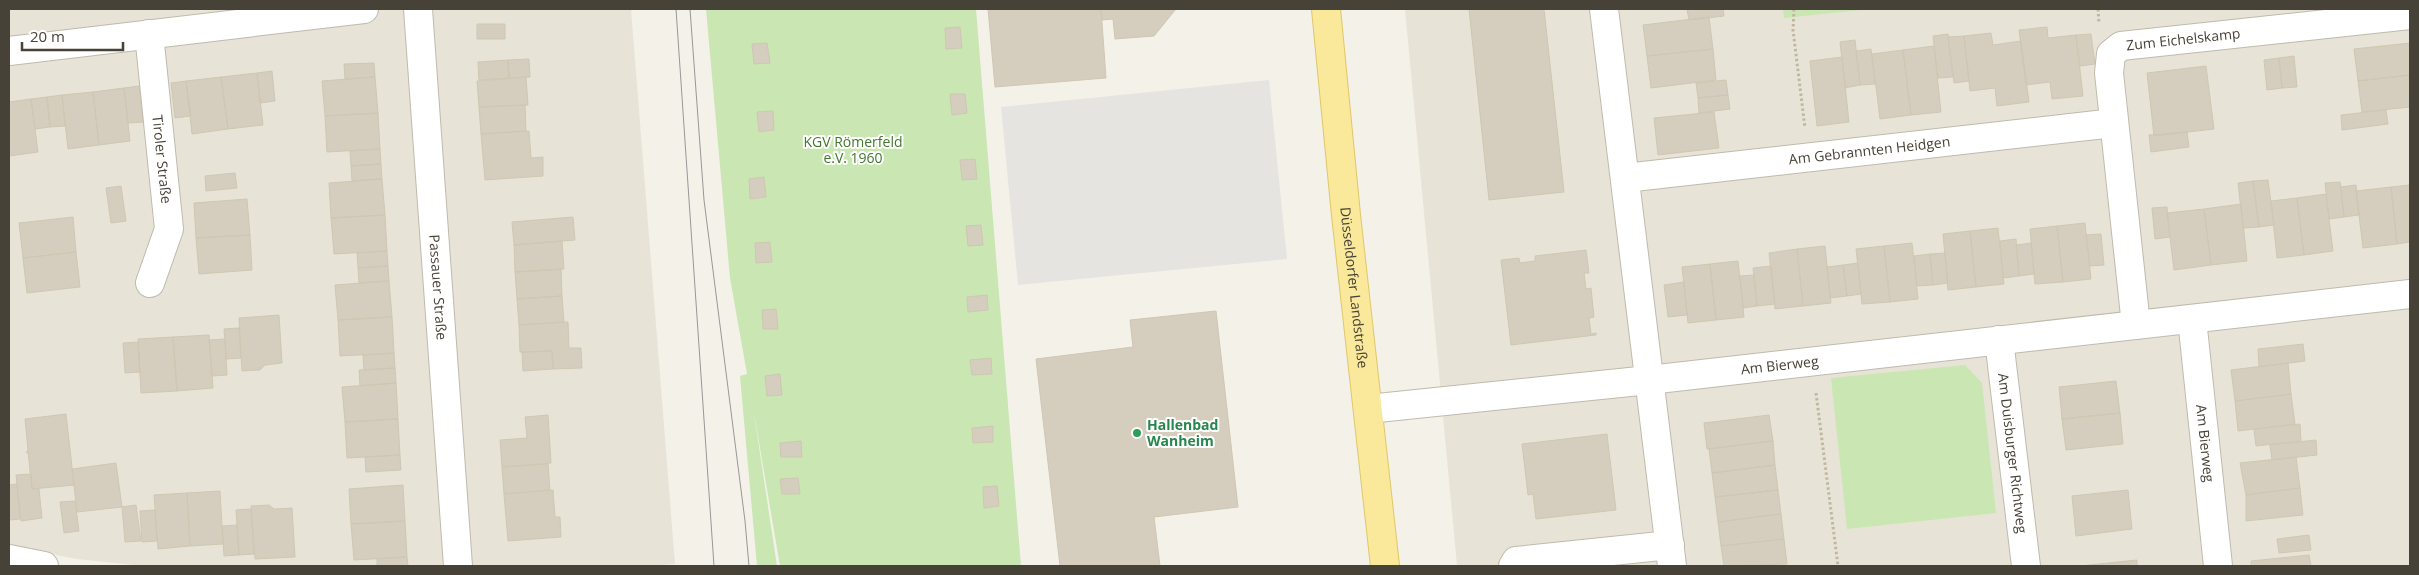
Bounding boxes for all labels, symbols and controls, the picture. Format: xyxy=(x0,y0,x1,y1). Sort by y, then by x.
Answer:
scale bar xyxy=(22,20,124,52)
street label: Zum Eichelskamp xyxy=(2125,23,2241,54)
text: 20 m xyxy=(30,26,65,46)
street label: Tiroler Straße xyxy=(148,114,176,205)
street label: Am Gebrannten Heidgen xyxy=(1788,131,1951,169)
park label: KGV Römerfeld e.V. 1960 xyxy=(803,132,903,167)
street label: Düsseldorfer Landstraße xyxy=(1336,206,1373,369)
street label: Passauer Straße xyxy=(425,234,452,341)
street label: Am Bierweg xyxy=(1740,351,1820,379)
street label: Am Duisburger Richtweg xyxy=(1994,372,2032,535)
street label: Am Bierweg xyxy=(2192,403,2219,483)
place label: Hallenbad Wanheim xyxy=(1147,415,1218,450)
marker: Hallenbad Wanheim xyxy=(1131,427,1143,439)

